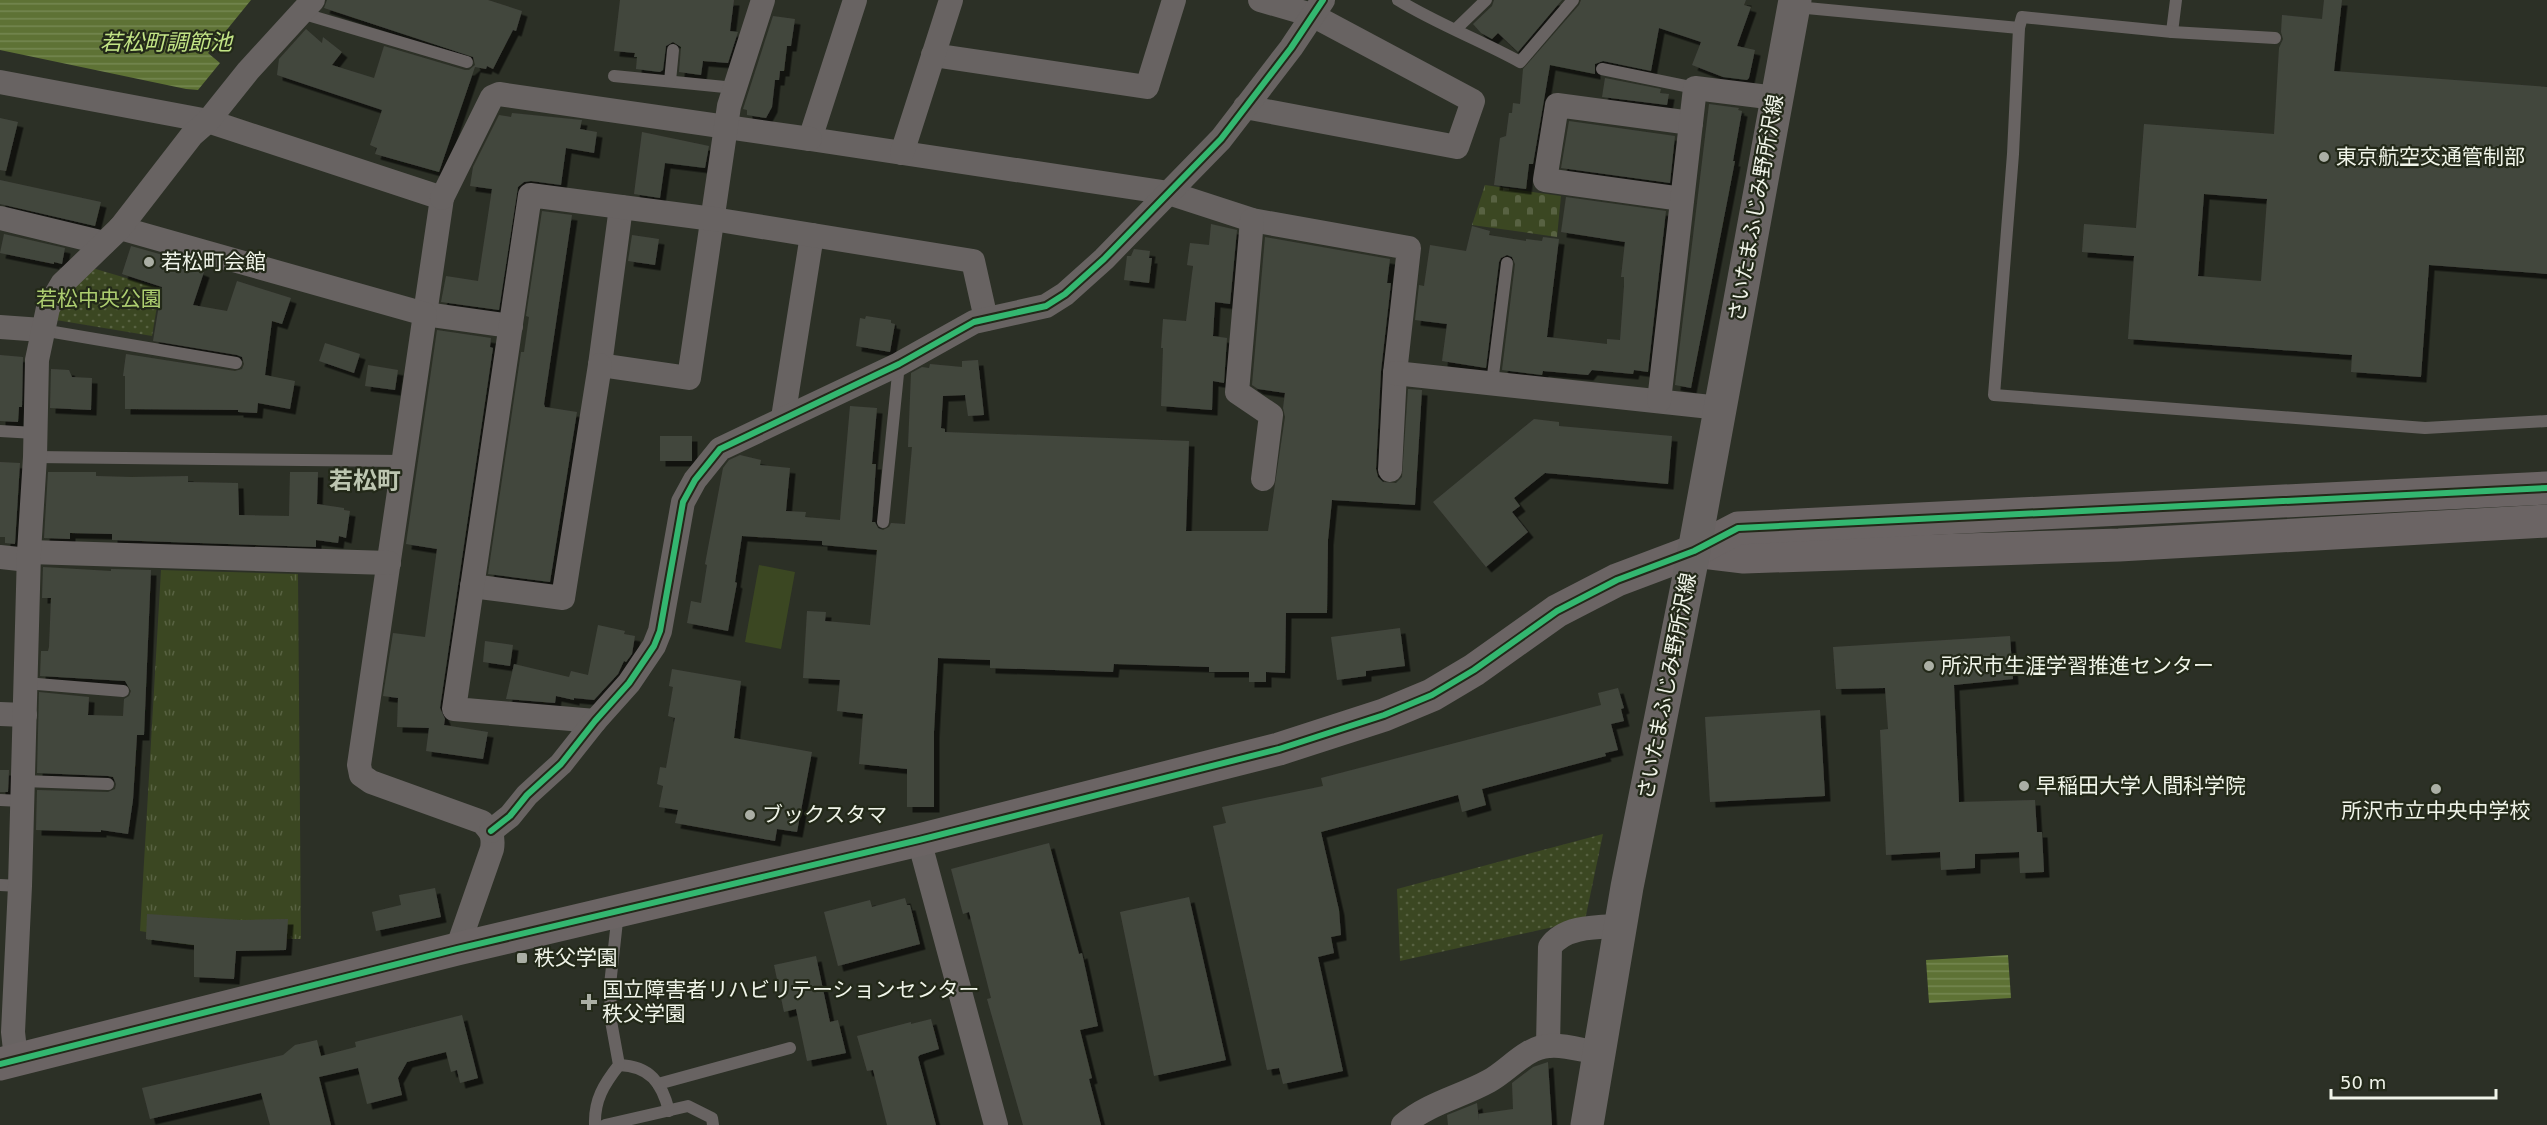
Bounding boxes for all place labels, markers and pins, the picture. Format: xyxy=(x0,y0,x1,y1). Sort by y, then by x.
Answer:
place label: 東京航空交通管制部 xyxy=(2336,145,2525,169)
marker: 東京航空交通管制部 xyxy=(2317,150,2331,164)
place label: 若松町会館 xyxy=(161,250,266,274)
marker: 若松町会館 xyxy=(142,255,156,269)
place label: 所沢市生涯学習推進センター xyxy=(1941,654,2214,678)
marker: 所沢市生涯学習推進センター xyxy=(1922,659,1936,673)
place label: 早稲田大学人間科学院 xyxy=(2036,774,2246,798)
marker: 早稲田大学人間科学院 xyxy=(2017,779,2031,793)
marker: 所沢市立中央中学校 xyxy=(2429,782,2443,796)
place label: 所沢市立中央中学校 xyxy=(2342,799,2531,823)
place label: ブックスタマ xyxy=(762,803,887,827)
marker: ブックスタマ xyxy=(743,808,757,822)
place label: 秩父学園 xyxy=(534,946,618,970)
marker: 秩父学園 xyxy=(515,951,529,965)
place label: 国立障害者リハビリテーションセンター 秩父学園 xyxy=(602,978,980,1026)
marker: 国立障害者リハビリテーションセンター 秩父学園 xyxy=(580,993,598,1011)

